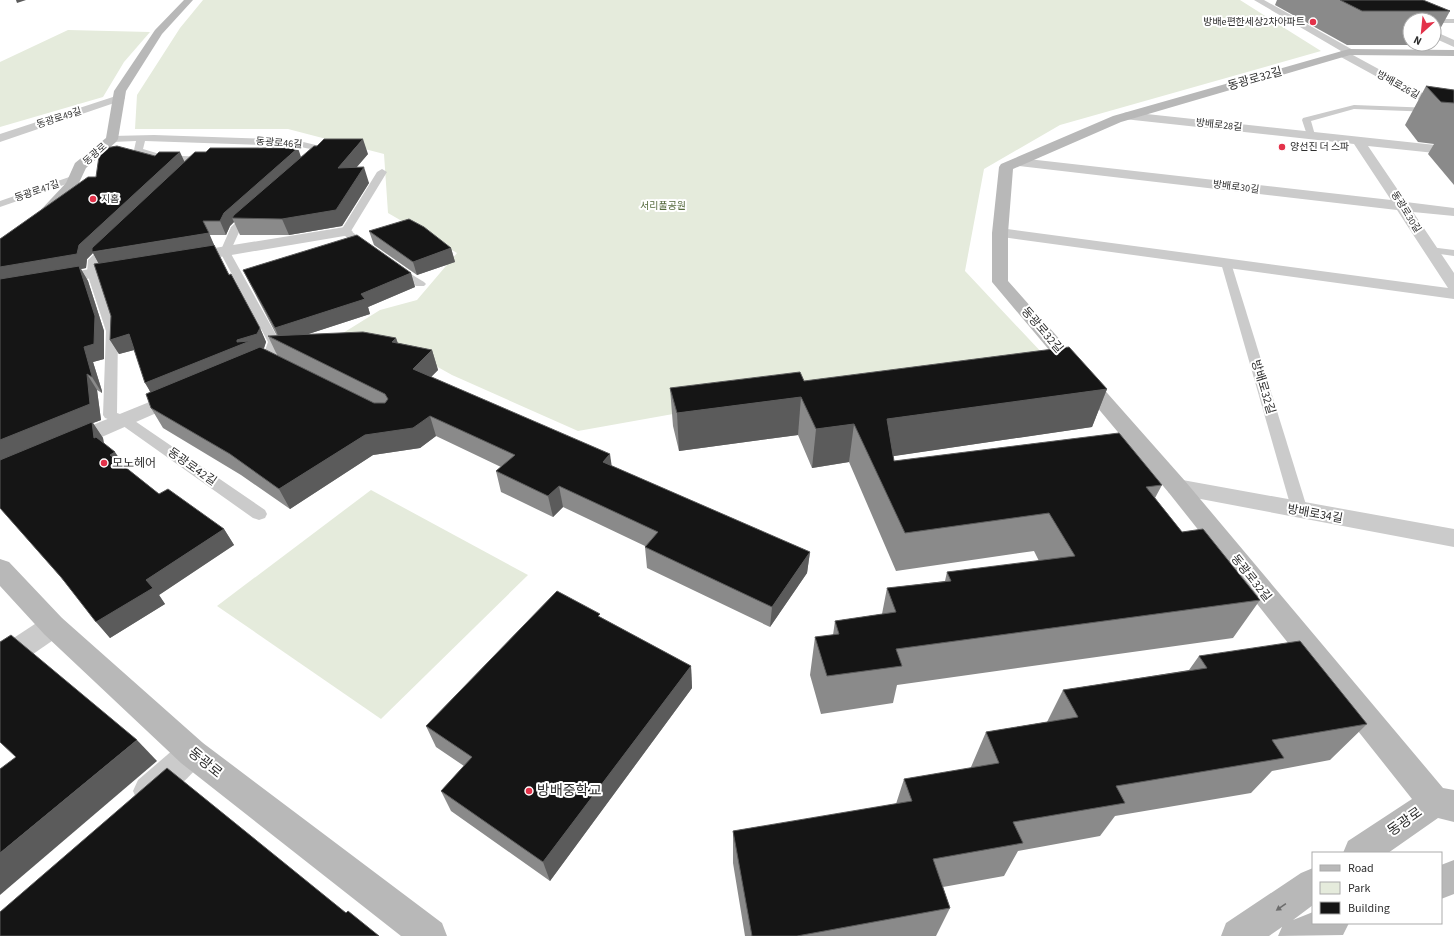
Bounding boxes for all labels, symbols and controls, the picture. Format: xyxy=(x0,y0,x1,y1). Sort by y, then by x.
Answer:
north arrow xyxy=(1402,12,1442,52)
place label: 방배e편한세상2차아파트 xyxy=(1203,15,1305,29)
marker: 방배e편한세상2차아파트 xyxy=(1308,17,1318,27)
text: N xyxy=(1411,32,1424,49)
street label: 동광로32길 xyxy=(1226,63,1284,95)
street label: 방배로26길 xyxy=(1374,68,1422,102)
street label: 동광로49길 xyxy=(35,104,83,132)
street label: 방배로28길 xyxy=(1195,116,1243,134)
street label: 동광로46길 xyxy=(255,134,303,152)
street label: 동광로 xyxy=(80,140,110,168)
place label: 양선진 더 스파 xyxy=(1290,140,1349,154)
marker: 양선진 더 스파 xyxy=(1277,142,1287,152)
street label: 동광로47길 xyxy=(13,177,61,205)
street label: 방배로30길 xyxy=(1212,177,1260,197)
street label: 동광로30길 xyxy=(1388,188,1424,236)
place label: 지홈 xyxy=(101,192,119,206)
marker: 지홈 xyxy=(88,194,98,204)
park label: 서리풀공원 xyxy=(640,199,686,213)
street label: 동광로32길 xyxy=(1017,303,1067,357)
street label: 방배로32길 xyxy=(1247,358,1279,416)
street label: 동광로42길 xyxy=(164,444,220,490)
place label: 모노헤어 xyxy=(112,455,156,472)
marker: 모노헤어 xyxy=(99,458,109,468)
street label: 방배로34길 xyxy=(1286,501,1344,527)
street label: 동광로32길 xyxy=(1227,551,1275,605)
street label: 동광로 xyxy=(184,743,226,783)
place label: 방배중학교 xyxy=(537,781,602,801)
marker: 방배중학교 xyxy=(524,786,534,796)
street label: 동광로 xyxy=(1383,803,1427,841)
legend xyxy=(1312,852,1442,924)
text: Road xyxy=(1348,860,1374,877)
text: Park xyxy=(1348,880,1370,897)
text: Building xyxy=(1348,900,1390,917)
one-way arrow xyxy=(1276,903,1286,911)

